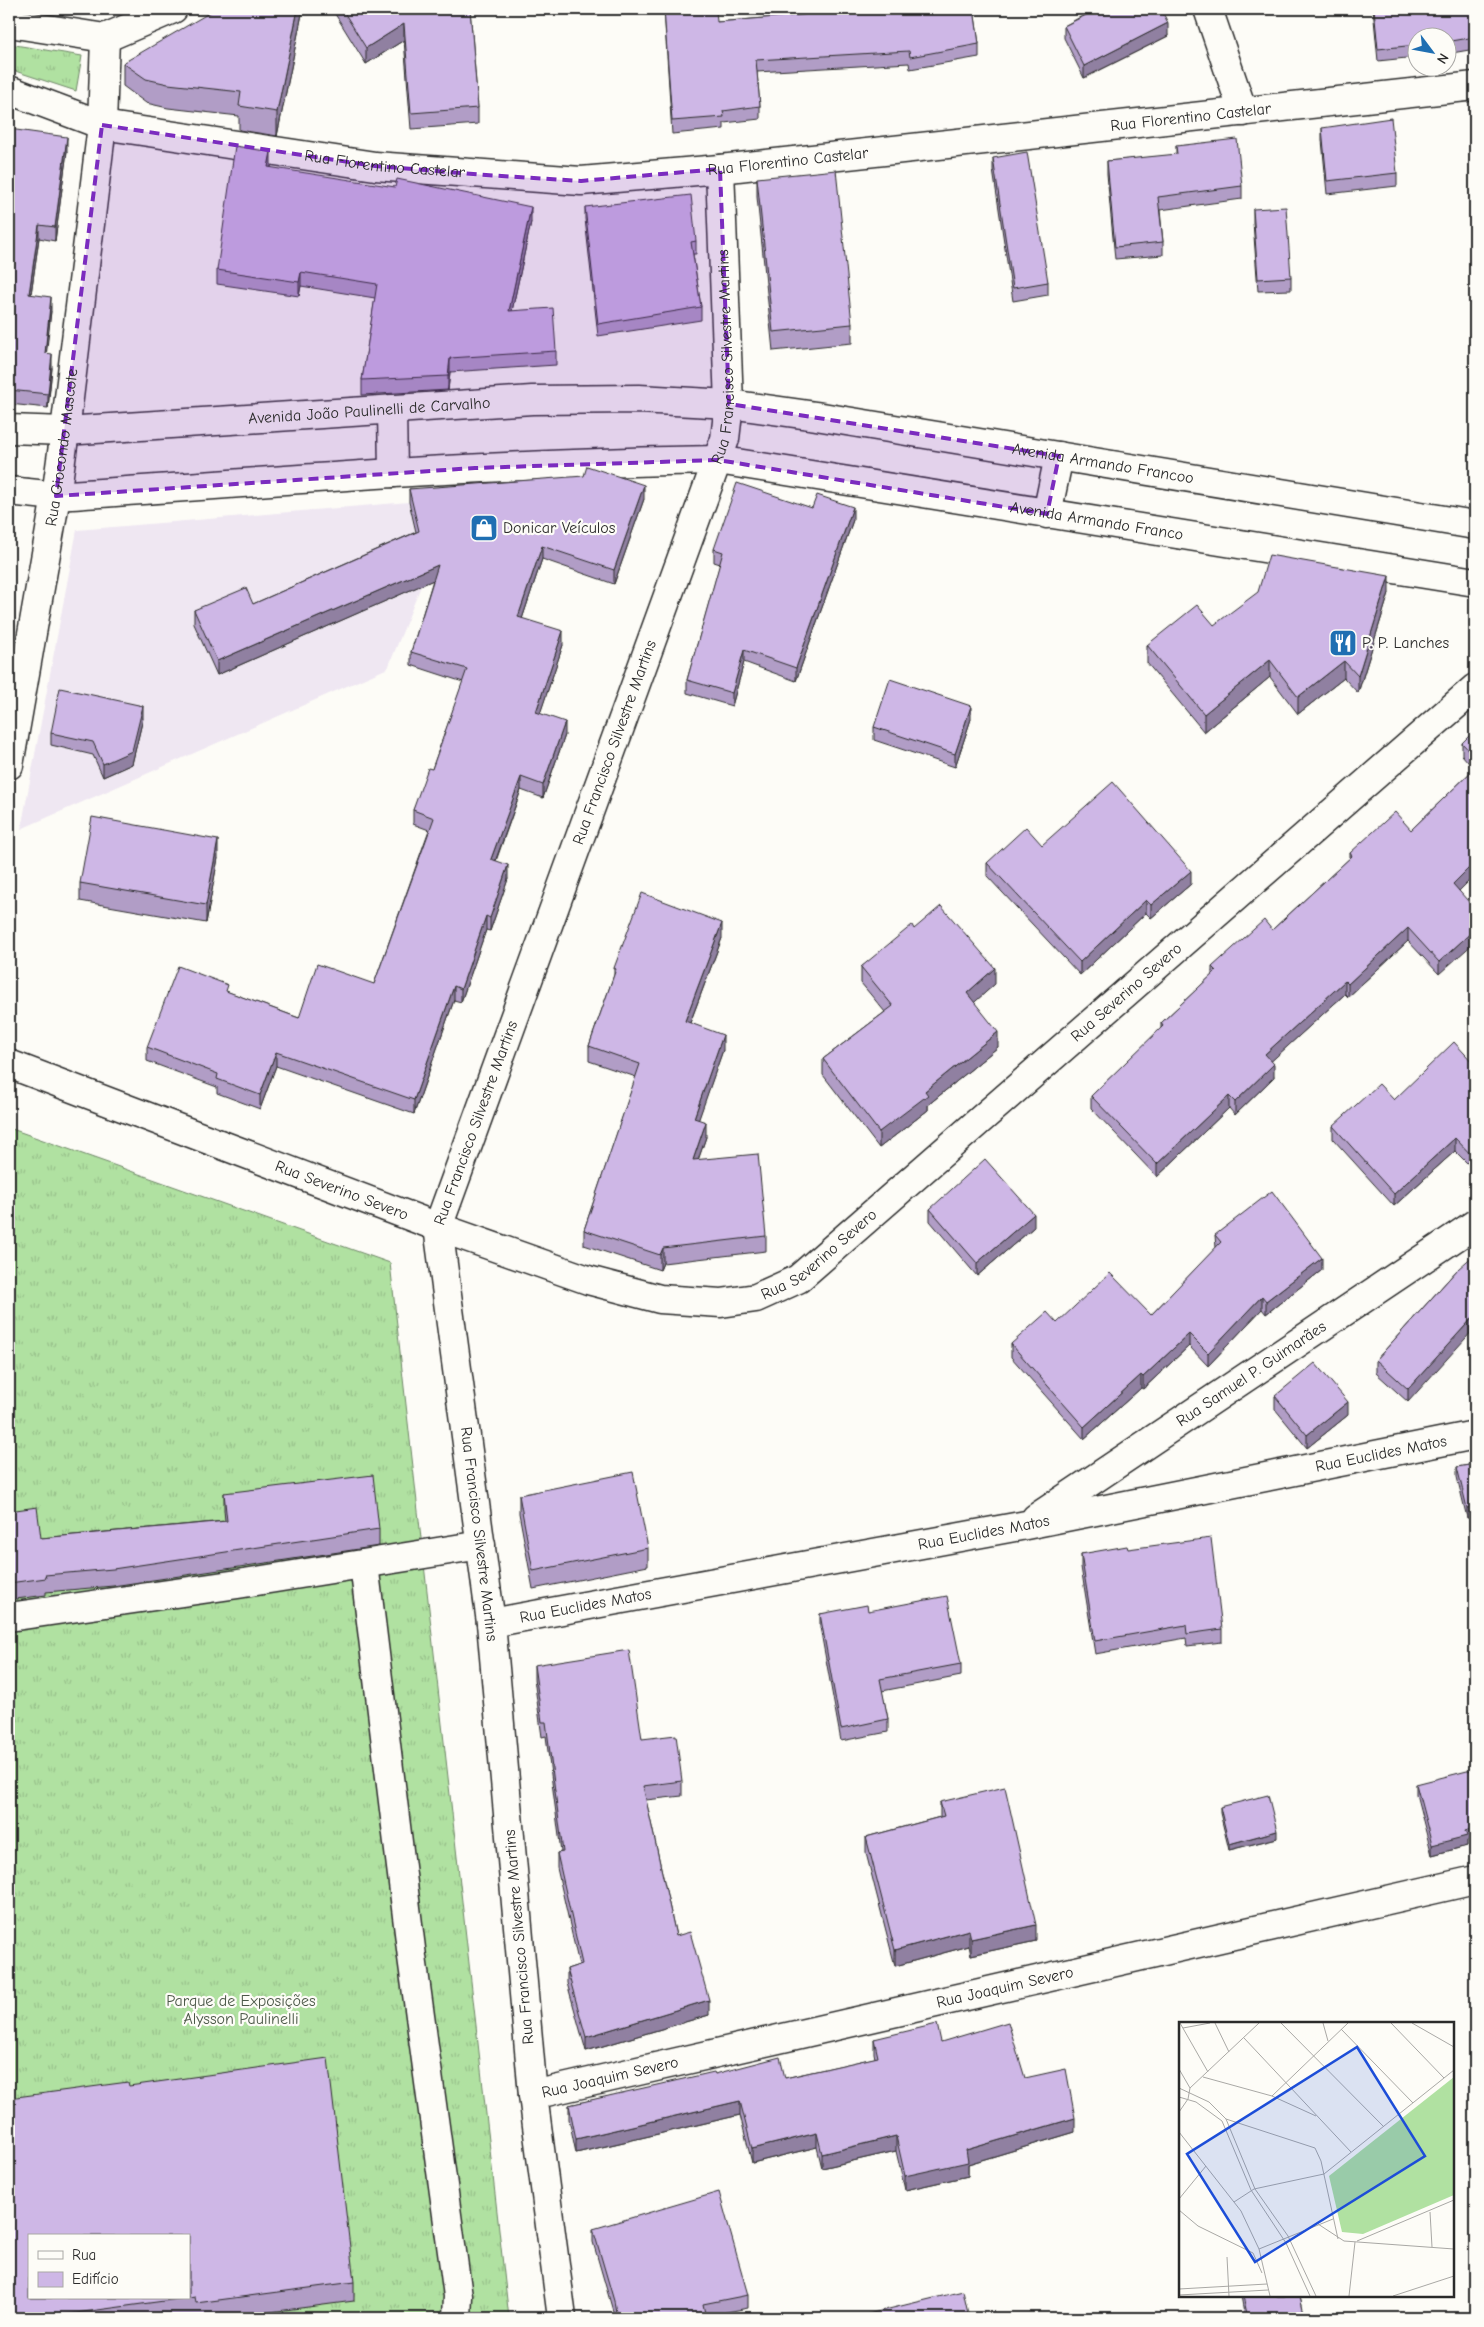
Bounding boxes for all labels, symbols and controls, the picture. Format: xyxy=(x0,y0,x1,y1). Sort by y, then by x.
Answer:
north arrow xyxy=(1406,28,1456,78)
text: N xyxy=(1433,50,1452,67)
street label: Rua Florentino Castelar xyxy=(1109,99,1273,135)
street label: Rua Florentino Castelar xyxy=(707,144,870,179)
street label: Rua Florentino Castelar xyxy=(303,147,466,182)
street label: Rua Francisco Silvestre Martins xyxy=(708,248,738,467)
street label: Rua Giocondo Mascote xyxy=(42,368,81,528)
street label: Avenida João Paulinelli de Carvalho xyxy=(248,394,491,428)
street label: Avenida Armando Francoo xyxy=(1011,440,1195,487)
street label: Avenida Armando Franco xyxy=(1009,498,1185,544)
shop icon: Donicar Veículos xyxy=(469,513,499,543)
place label: Donicar Veículos xyxy=(503,519,616,537)
restaurant icon: P. P. Lanches xyxy=(1328,628,1358,658)
place label: P. P. Lanches xyxy=(1362,634,1450,652)
street label: Rua Francisco Silvestre Martins xyxy=(569,637,660,847)
street label: Rua Severino Severo xyxy=(1067,939,1186,1046)
street label: Rua Francisco Silvestre Martins xyxy=(430,1018,521,1228)
street label: Rua Severino Severo xyxy=(273,1157,411,1224)
street label: Rua Severino Severo xyxy=(758,1205,880,1304)
street label: Rua Samuel P. Guimarães xyxy=(1173,1317,1330,1430)
street label: Rua Francisco Silvestre Martins xyxy=(457,1426,501,1643)
street label: Rua Euclides Matos xyxy=(1314,1432,1449,1476)
street label: Rua Euclides Matos xyxy=(917,1511,1051,1554)
street label: Rua Euclides Matos xyxy=(518,1585,653,1627)
street label: Rua Francisco Silvestre Martins xyxy=(501,1828,537,2045)
street label: Rua Joaquim Severo xyxy=(935,1963,1075,2012)
park label: Parque de Exposições Alysson Paulinelli xyxy=(166,1992,316,2028)
inset map xyxy=(1179,2022,1454,2297)
street label: Rua Joaquim Severo xyxy=(540,2053,680,2102)
legend xyxy=(28,2234,190,2300)
text: Rua xyxy=(72,2246,96,2264)
text: Edifício xyxy=(72,2270,119,2288)

